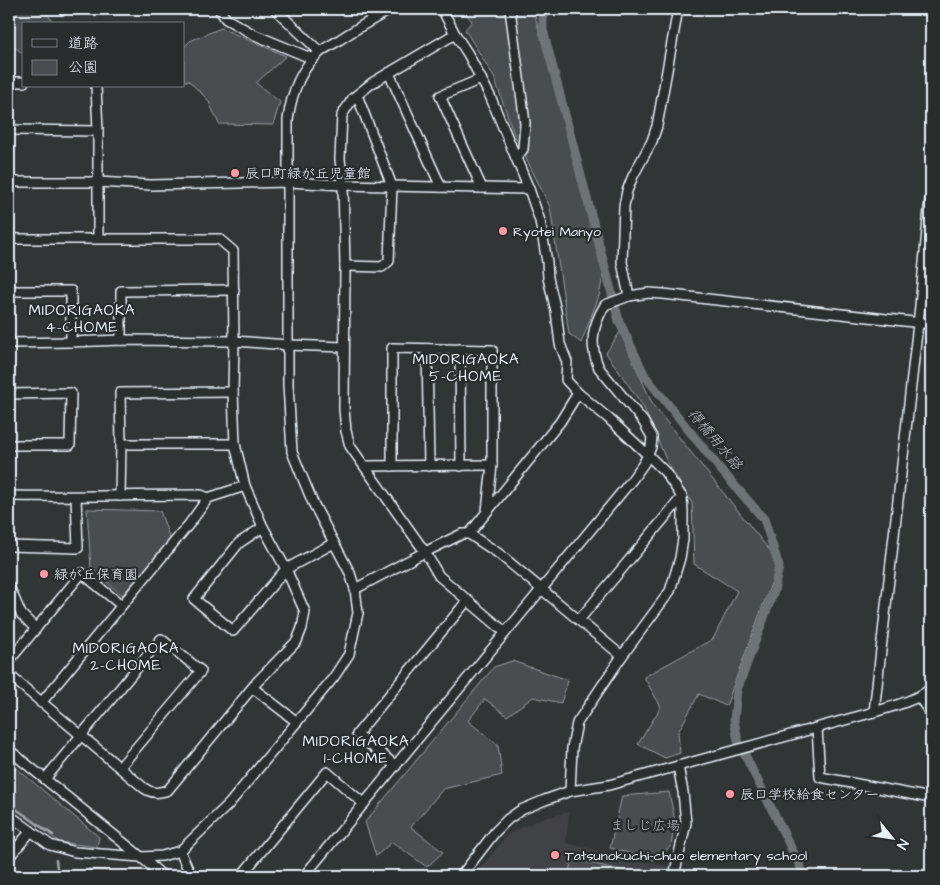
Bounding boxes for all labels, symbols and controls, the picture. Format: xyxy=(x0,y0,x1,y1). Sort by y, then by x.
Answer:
legend xyxy=(22,22,185,88)
text: 道路 xyxy=(68,33,98,54)
text: 公園 xyxy=(68,57,98,78)
place label: 辰口町緑が丘児童館 xyxy=(245,164,371,184)
marker: 辰口町緑が丘児童館 xyxy=(229,167,241,179)
place label: Ryotei Manyo xyxy=(513,222,601,242)
marker: Ryotei Manyo xyxy=(497,225,509,237)
district label: MIDORIGAOKA 4-CHOME xyxy=(28,300,136,338)
district label: MIDORIGAOKA 5-CHOME xyxy=(412,349,520,387)
water label: 得橋用水路 xyxy=(682,404,747,476)
place label: 緑が丘保育園 xyxy=(54,565,138,585)
marker: 緑が丘保育園 xyxy=(38,568,50,580)
district label: MIDORIGAOKA 2-CHOME xyxy=(72,638,180,676)
district label: MIDORIGAOKA 1-CHOME xyxy=(302,731,410,769)
place label: 辰口学校給食センター xyxy=(740,785,879,805)
marker: 辰口学校給食センター xyxy=(724,788,736,800)
north arrow xyxy=(868,812,918,862)
park label: ましじ広場 xyxy=(610,816,680,836)
text: N xyxy=(891,835,913,853)
place label: Tatsunokuchi-chuo elementary school xyxy=(565,846,807,866)
marker: Tatsunokuchi-chuo elementary school xyxy=(549,849,561,861)

